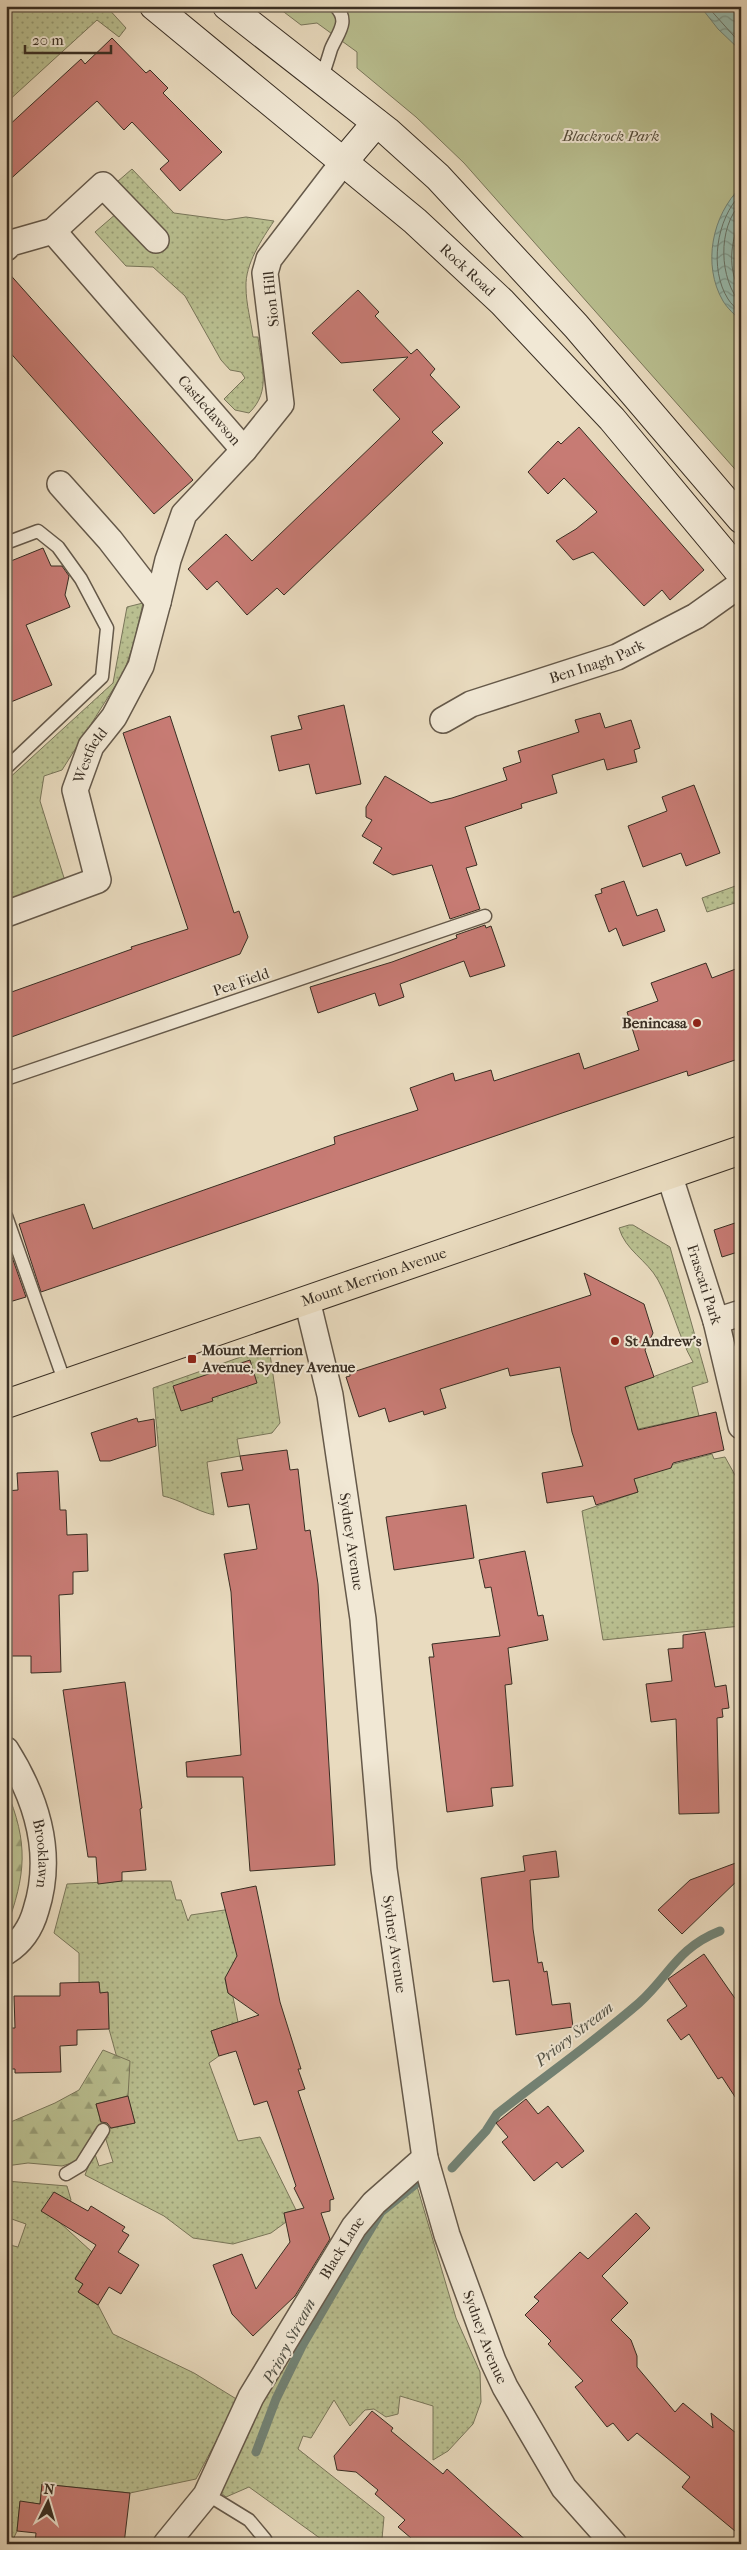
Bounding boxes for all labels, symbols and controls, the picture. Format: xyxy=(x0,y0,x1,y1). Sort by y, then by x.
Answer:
scale bar xyxy=(25,22,111,54)
text: 20 m xyxy=(32,31,64,49)
park label: Blackrock Park xyxy=(562,127,660,145)
street label: Rock Road xyxy=(436,240,500,301)
street label: Sion Hill xyxy=(259,270,283,328)
street label: Castledawson xyxy=(174,372,245,449)
street label: Ben Inagh Park xyxy=(547,635,648,687)
street label: Westfield xyxy=(69,723,112,786)
street label: Pea Field xyxy=(211,964,272,1000)
place label: Benincasa xyxy=(622,1014,688,1032)
marker: Benincasa xyxy=(691,1017,703,1029)
street label: Frascati Park xyxy=(683,1242,726,1327)
street label: Mount Merrion Avenue xyxy=(299,1243,449,1310)
place label: St Andrew's xyxy=(625,1332,702,1350)
marker: St Andrew's xyxy=(609,1335,621,1347)
place label: Mount Merrion Avenue, Sydney Avenue xyxy=(201,1341,356,1376)
marker: Mount Merrion Avenue, Sydney Avenue xyxy=(186,1353,198,1365)
street label: Sydney Avenue xyxy=(336,1492,368,1592)
street label: Brooklawn xyxy=(29,1817,52,1890)
street label: Sydney Avenue xyxy=(379,1894,411,1995)
water label: Priory Stream xyxy=(530,1998,617,2071)
street label: Black Lane xyxy=(316,2212,369,2282)
street label: Sydney Avenue xyxy=(459,2288,512,2387)
water label: Priory Stream xyxy=(258,2295,319,2388)
north arrow xyxy=(22,2478,72,2528)
text: N xyxy=(43,2481,55,2499)

